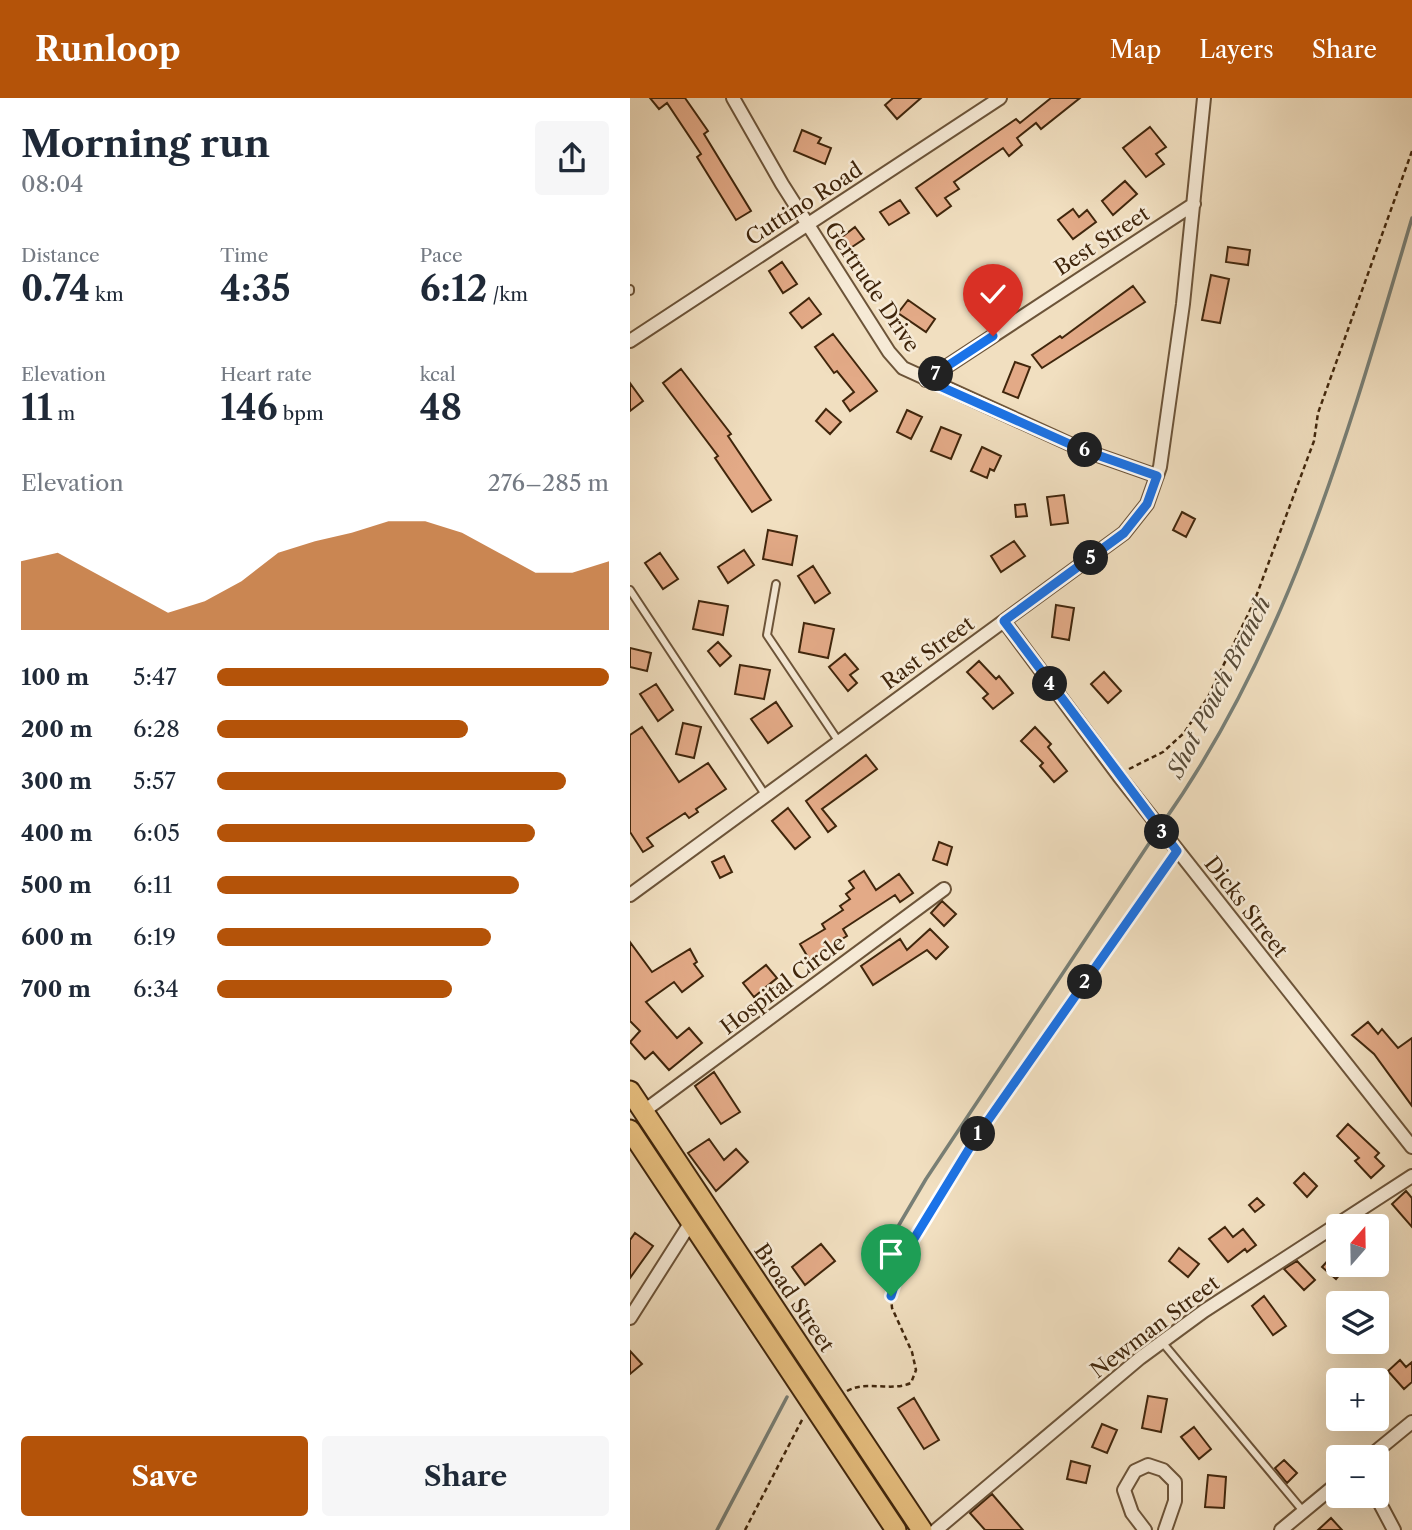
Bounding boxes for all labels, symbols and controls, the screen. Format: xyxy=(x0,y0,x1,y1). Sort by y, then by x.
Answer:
text: Runloop xyxy=(35,29,181,70)
text: Map xyxy=(1110,35,1161,64)
text: Layers xyxy=(1199,35,1274,64)
text: Share xyxy=(1312,35,1377,64)
text: Morning run xyxy=(21,120,270,167)
button: share xyxy=(535,121,609,195)
street label: Cuttino Road xyxy=(741,157,867,251)
text: 08:04 xyxy=(21,170,84,198)
street label: Best Street xyxy=(1050,200,1154,280)
street label: Gertrude Drive xyxy=(820,217,925,356)
text: Distance xyxy=(21,244,100,267)
text: Time xyxy=(220,244,268,267)
text: Pace xyxy=(420,244,463,267)
pin xyxy=(963,264,1023,336)
text: 0.74 xyxy=(21,267,90,310)
text: 4:35 xyxy=(220,267,291,310)
text: 6:12 xyxy=(420,267,487,310)
icon: check xyxy=(974,275,1012,313)
text: km xyxy=(90,283,124,306)
text: /km xyxy=(487,283,528,306)
pin: 7 xyxy=(918,356,954,392)
text: 7 xyxy=(931,362,940,385)
text: Elevation xyxy=(21,363,106,386)
text: Heart rate xyxy=(220,363,312,386)
text: kcal xyxy=(420,363,456,386)
text: 11 xyxy=(21,386,53,429)
text: 146 xyxy=(220,386,278,429)
text: 48 xyxy=(420,386,462,429)
text: m xyxy=(53,402,75,425)
text: bpm xyxy=(278,402,324,425)
pin: 6 xyxy=(1068,432,1102,468)
text: 6 xyxy=(1079,438,1090,461)
text: Elevation xyxy=(21,469,124,497)
text: 276–285 m xyxy=(487,469,609,497)
pin: 5 xyxy=(1074,540,1108,575)
text: 5 xyxy=(1085,546,1096,569)
water label: Shot Pouch Branch xyxy=(1160,592,1277,784)
street label: Rast Street xyxy=(877,610,979,694)
text: 100 m xyxy=(21,663,89,691)
text: 5:47 xyxy=(133,663,177,691)
pin: 4 xyxy=(1032,666,1068,702)
text: 4 xyxy=(1044,672,1055,695)
text: 200 m xyxy=(21,715,93,743)
text: 6:28 xyxy=(133,715,180,743)
text: 300 m xyxy=(21,767,92,795)
text: 5:57 xyxy=(133,767,176,795)
pin: 3 xyxy=(1144,814,1180,850)
text: 400 m xyxy=(21,819,93,847)
text: 6:05 xyxy=(133,819,180,847)
text: 3 xyxy=(1156,820,1167,843)
street label: Dicks Street xyxy=(1199,851,1294,962)
text: 500 m xyxy=(21,871,92,899)
text: 6:11 xyxy=(133,871,172,899)
text: 600 m xyxy=(21,923,93,951)
text: 6:19 xyxy=(133,923,176,951)
street label: Hospital Circle xyxy=(716,930,850,1040)
pin: 2 xyxy=(1068,964,1102,1000)
text: 2 xyxy=(1079,970,1090,993)
text: 700 m xyxy=(21,975,91,1003)
text: 6:34 xyxy=(133,975,179,1003)
pin: 1 xyxy=(960,1116,996,1152)
text: 1 xyxy=(973,1122,982,1145)
north arrow xyxy=(1326,1214,1390,1278)
map controls xyxy=(1326,1214,1389,1508)
pin xyxy=(861,1224,921,1296)
icon: arrive xyxy=(872,1235,910,1273)
street label: Broad Street xyxy=(749,1239,840,1357)
street label: Newman Street xyxy=(1085,1270,1224,1383)
button: layers xyxy=(1326,1291,1389,1354)
button: + xyxy=(1326,1368,1389,1431)
button: Save xyxy=(21,1436,308,1516)
button: Share xyxy=(322,1436,609,1516)
button: − xyxy=(1326,1445,1389,1508)

